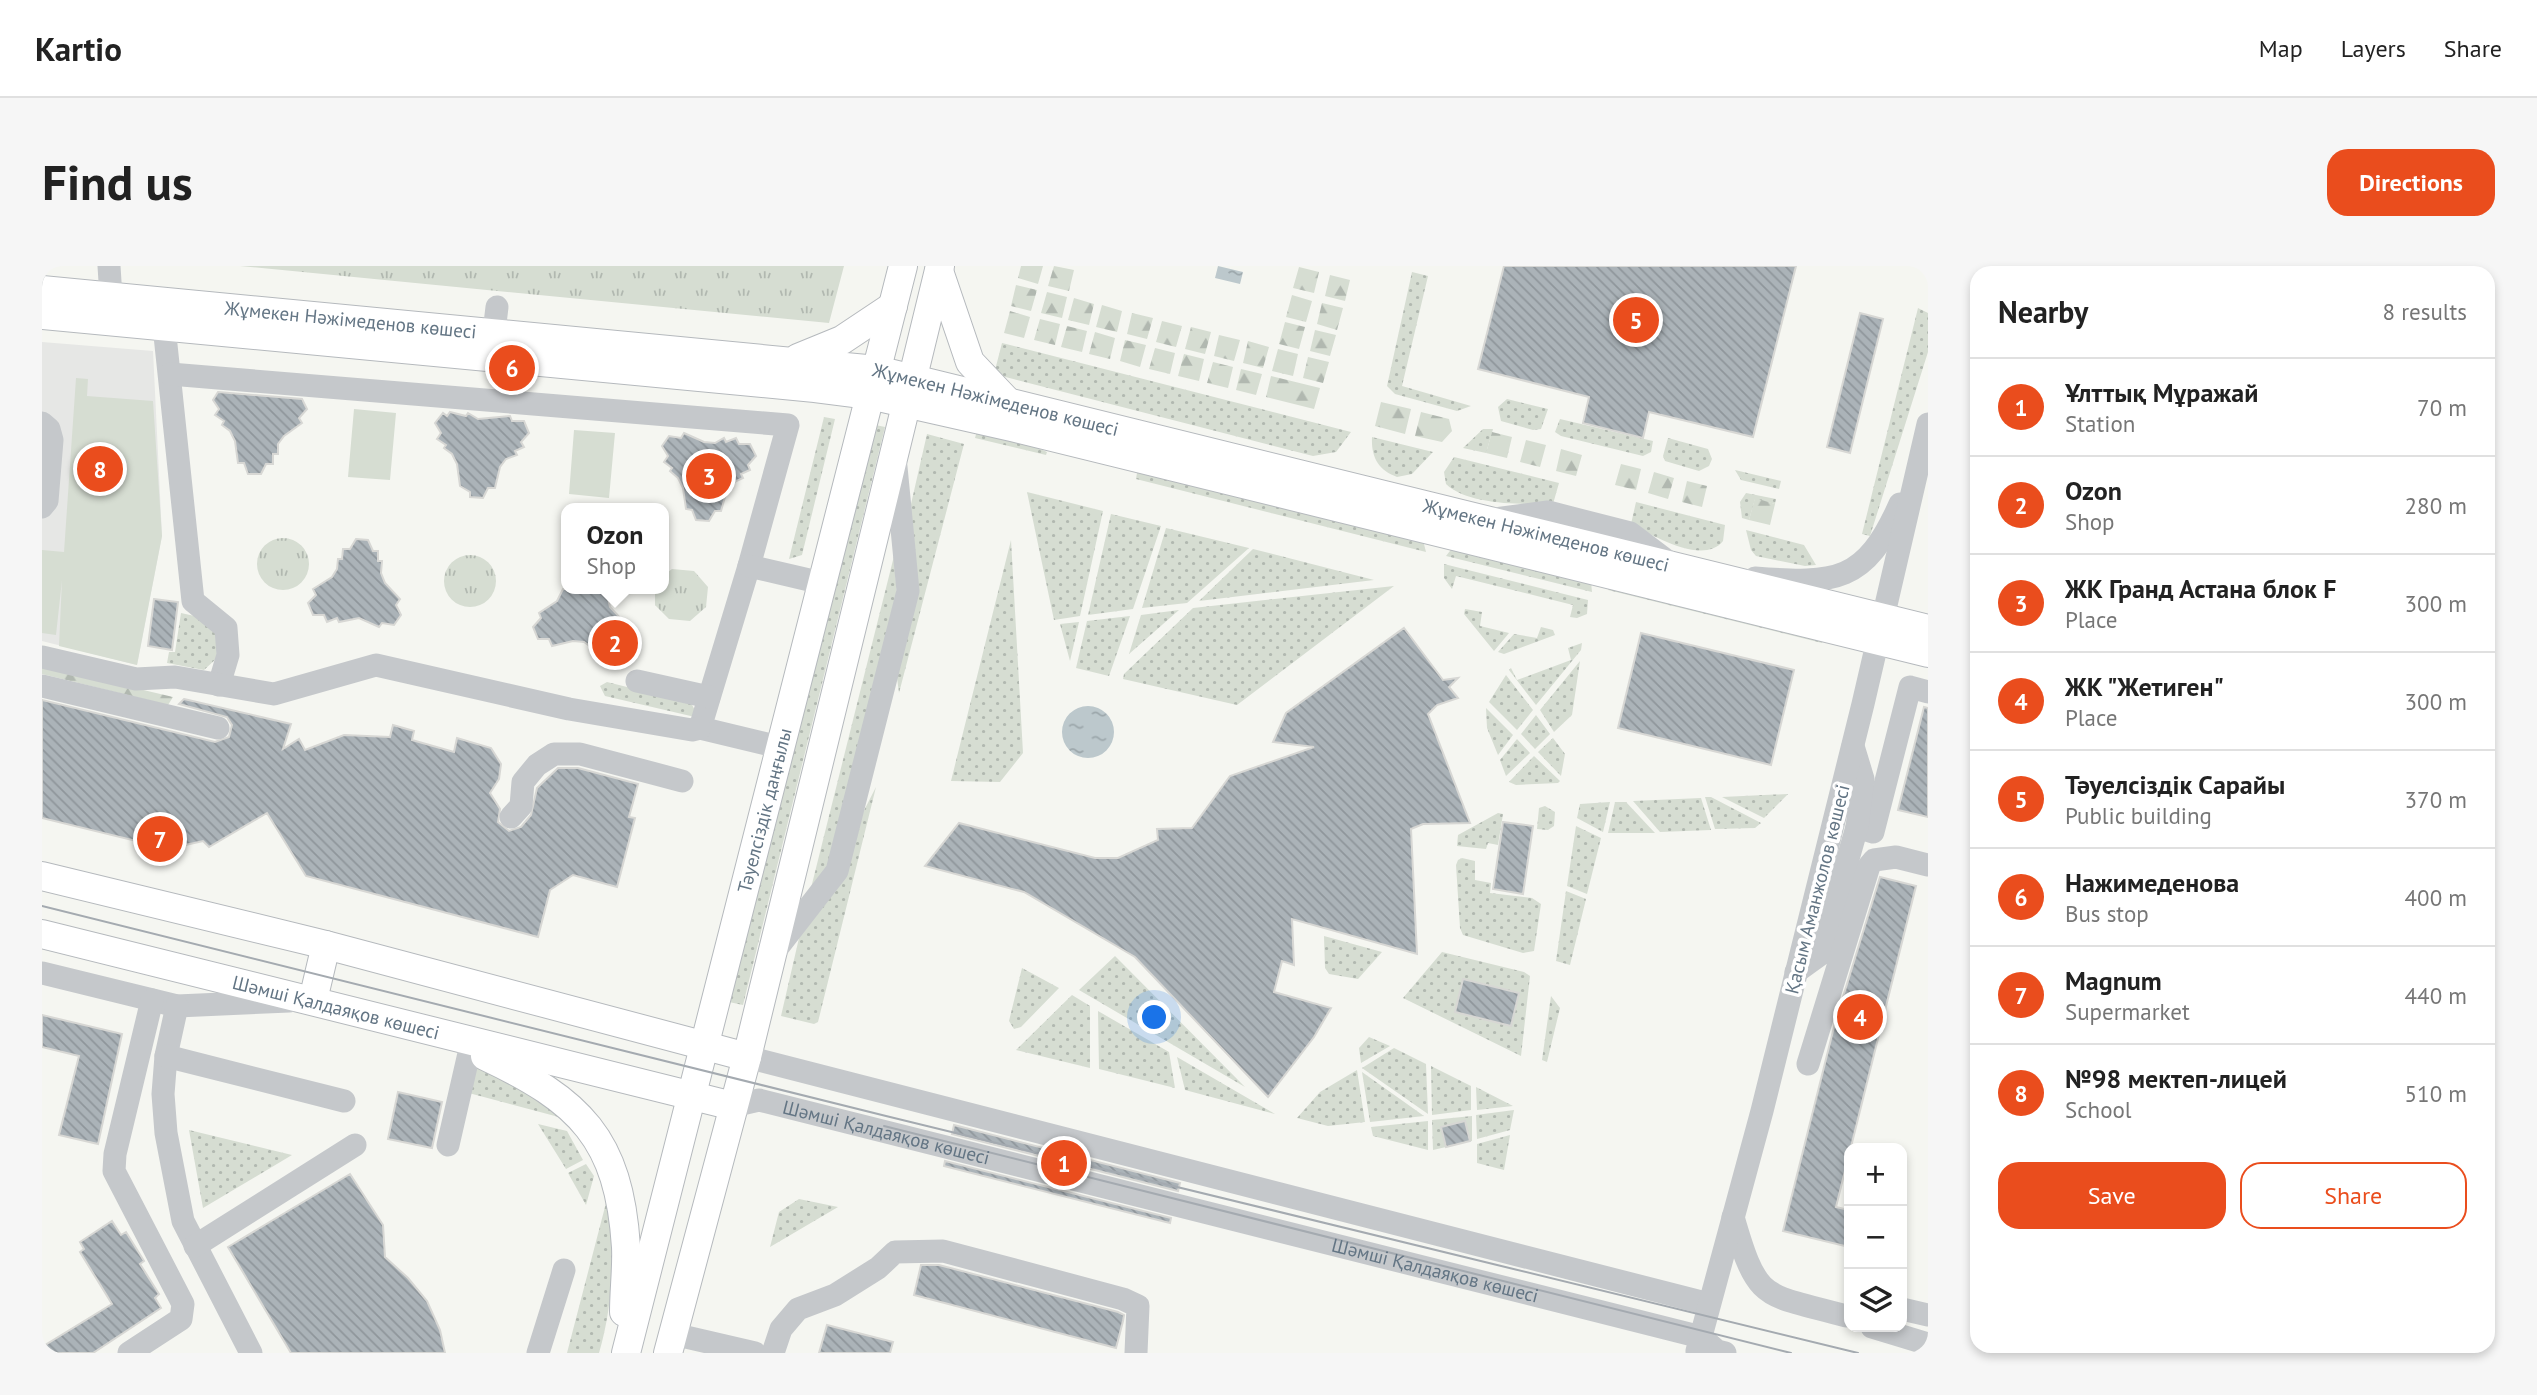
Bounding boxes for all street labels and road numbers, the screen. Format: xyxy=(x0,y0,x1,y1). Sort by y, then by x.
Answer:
street label: Жұмекен Нәжімеденов көшесі xyxy=(223,295,478,344)
street label: Жұмекен Нәжімеденов көшесі xyxy=(869,357,1121,441)
street label: Жұмекен Нәжімеденов көшесі xyxy=(1420,493,1672,577)
street label: Тәуелсіздік даңғылы xyxy=(732,725,797,895)
street label: Қасым Аманжолов көшесі xyxy=(1779,782,1855,996)
street label: Шәмші Қалдаяқов көшесі xyxy=(230,970,442,1044)
street label: Шәмші Қалдаяқов көшесі xyxy=(780,1094,992,1170)
street label: Шәмші Қалдаяқов көшесі xyxy=(1329,1233,1541,1308)

